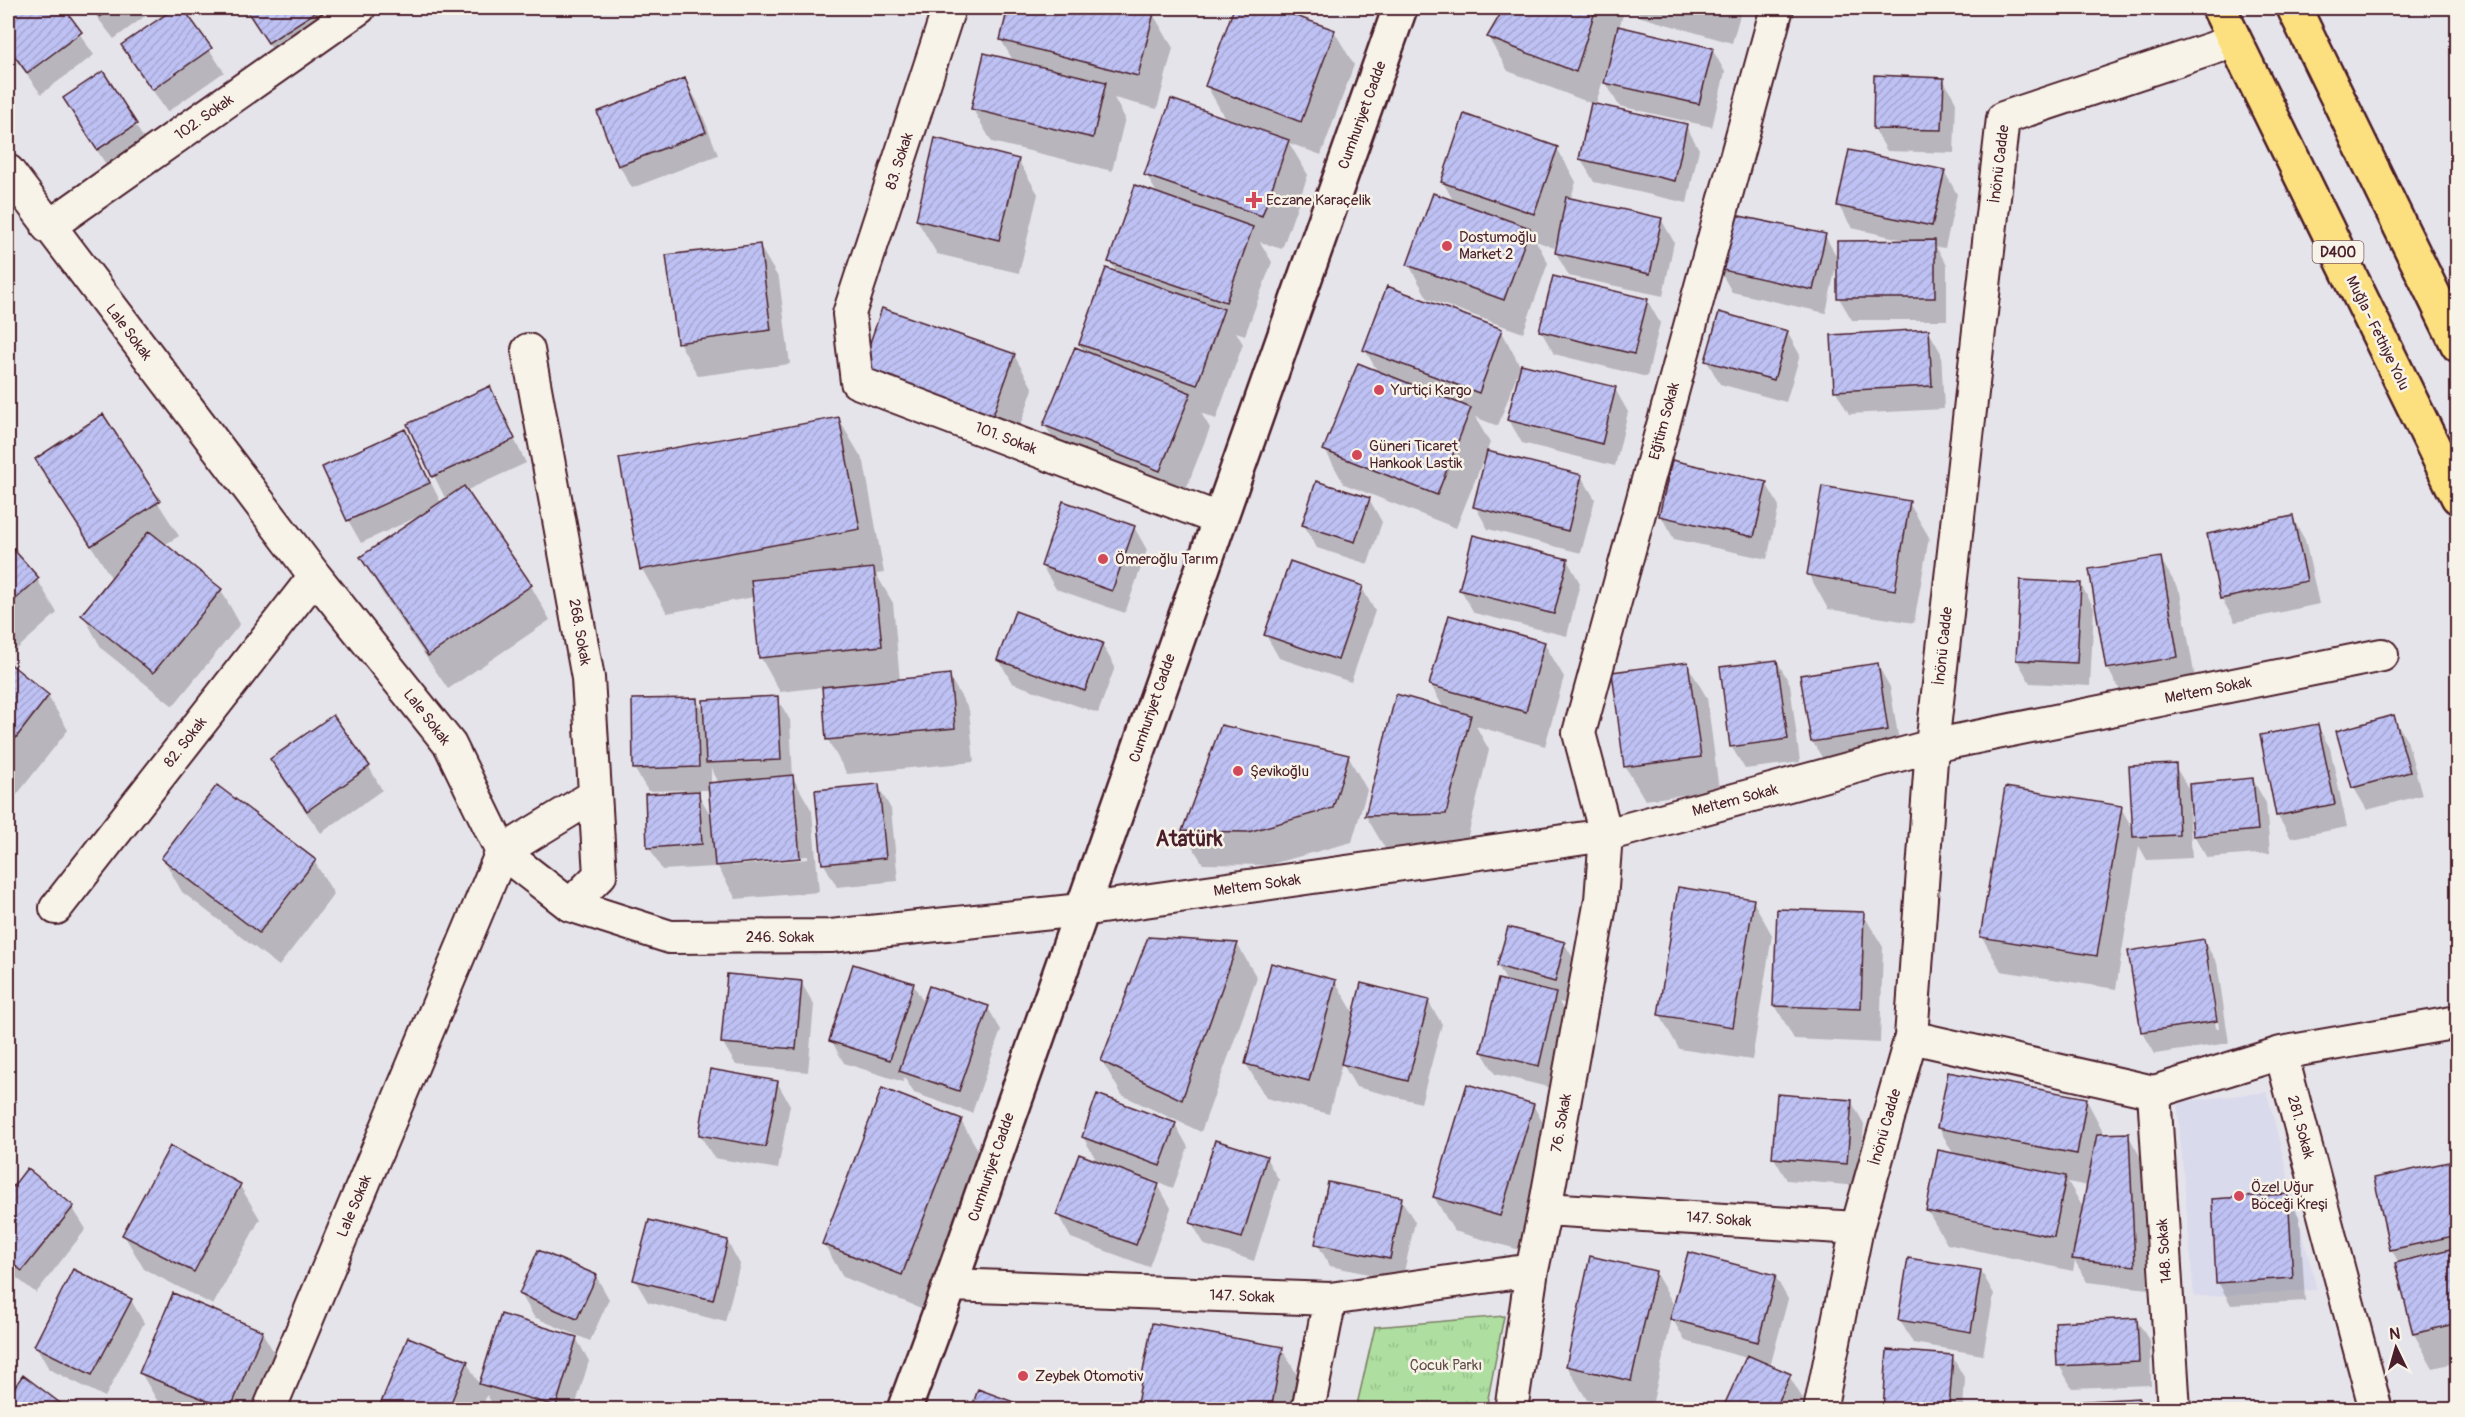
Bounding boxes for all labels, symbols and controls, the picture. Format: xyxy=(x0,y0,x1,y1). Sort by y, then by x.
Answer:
street label: Cumhuriyet Cadde xyxy=(1334,58,1391,172)
street label: 102. Sokak xyxy=(171,90,238,145)
street label: İnönü Cadde xyxy=(1985,123,2014,204)
street label: 83. Sokak xyxy=(881,130,918,192)
place label: Eczane Karaçelik xyxy=(1266,191,1372,210)
marker: Eczane Karaçelik xyxy=(1247,193,1261,207)
place label: Dostumoğlu Market 2 xyxy=(1459,228,1537,264)
marker: Dostumoğlu Market 2 xyxy=(1440,239,1454,253)
road number: D400 xyxy=(2312,241,2364,263)
street label: Muğla - Fethiye Yolu xyxy=(2342,273,2413,394)
street label: Lale Sokak xyxy=(101,300,156,365)
street label: Eğitim Sokak xyxy=(1645,380,1684,462)
place label: Yurtiçi Kargo xyxy=(1390,381,1472,400)
marker: Yurtiçi Kargo xyxy=(1372,383,1386,397)
street label: 101. Sokak xyxy=(972,418,1040,459)
place label: Güneri Ticaret Hankook Lastik xyxy=(1369,437,1463,473)
marker: Güneri Ticaret Hankook Lastik xyxy=(1350,448,1364,462)
place label: Ömeroğlu Tarım xyxy=(1115,550,1218,569)
marker: Ömeroğlu Tarım xyxy=(1096,552,1110,566)
street label: 268. Sokak xyxy=(564,597,595,668)
street label: İnönü Cadde xyxy=(1930,605,1957,686)
street label: Cumhuriyet Cadde xyxy=(1125,651,1180,765)
street label: Meltem Sokak xyxy=(2163,673,2254,708)
street label: Lale Sokak xyxy=(399,685,455,750)
street label: 82. Sokak xyxy=(160,713,211,771)
place label: Şevikoğlu xyxy=(1250,762,1309,781)
marker: Şevikoğlu xyxy=(1231,764,1245,778)
street label: Meltem Sokak xyxy=(1690,780,1781,821)
district label: Atatürk xyxy=(1156,826,1223,853)
street label: Meltem Sokak xyxy=(1212,870,1303,901)
street label: 246. Sokak xyxy=(746,928,815,947)
street label: İnönü Cadde xyxy=(1865,1086,1906,1168)
street label: 76. Sokak xyxy=(1547,1091,1576,1154)
street label: 281. Sokak xyxy=(2283,1093,2318,1162)
street label: Cumhuriyet Cadde xyxy=(964,1110,1019,1224)
street label: Lale Sokak xyxy=(333,1171,376,1240)
place label: Özel Uğur Böceği Kreşi xyxy=(2251,1178,2328,1214)
marker: Özel Uğur Böceği Kreşi xyxy=(2232,1189,2246,1203)
street label: 147. Sokak xyxy=(1686,1208,1753,1231)
street label: 148. Sokak xyxy=(2153,1217,2176,1284)
street label: 147. Sokak xyxy=(1209,1286,1276,1307)
north arrow xyxy=(2366,1318,2426,1378)
text: N xyxy=(2389,1324,2401,1344)
park label: Çocuk Parkı xyxy=(1410,1356,1482,1375)
place label: Zeybek Otomotiv xyxy=(1035,1367,1144,1386)
marker: Zeybek Otomotiv xyxy=(1016,1369,1030,1383)

